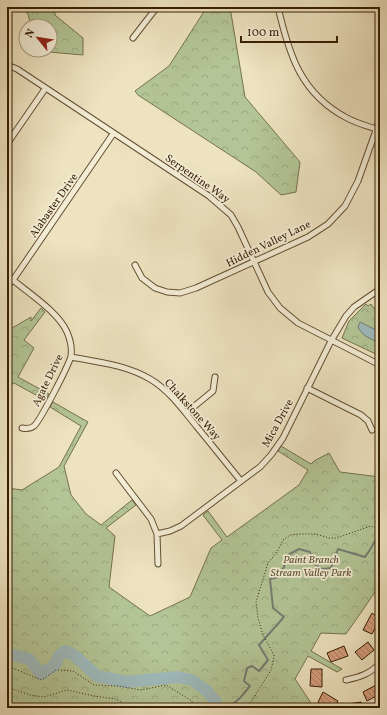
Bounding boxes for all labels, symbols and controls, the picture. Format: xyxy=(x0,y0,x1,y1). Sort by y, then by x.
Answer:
north arrow xyxy=(18,18,58,58)
scale bar xyxy=(241,18,337,44)
text: 100 m xyxy=(247,25,280,41)
text: N xyxy=(22,27,39,41)
street label: Serpentine Way xyxy=(162,151,233,207)
street label: Alabaster Drive xyxy=(26,171,82,241)
street label: Hidden Valley Lane xyxy=(224,217,314,271)
street label: Agate Drive xyxy=(29,352,68,409)
street label: Chalkstone Way xyxy=(160,376,224,444)
street label: Mica Drive xyxy=(259,397,298,451)
park label: Paint Branch Stream Valley Park xyxy=(271,553,351,581)

